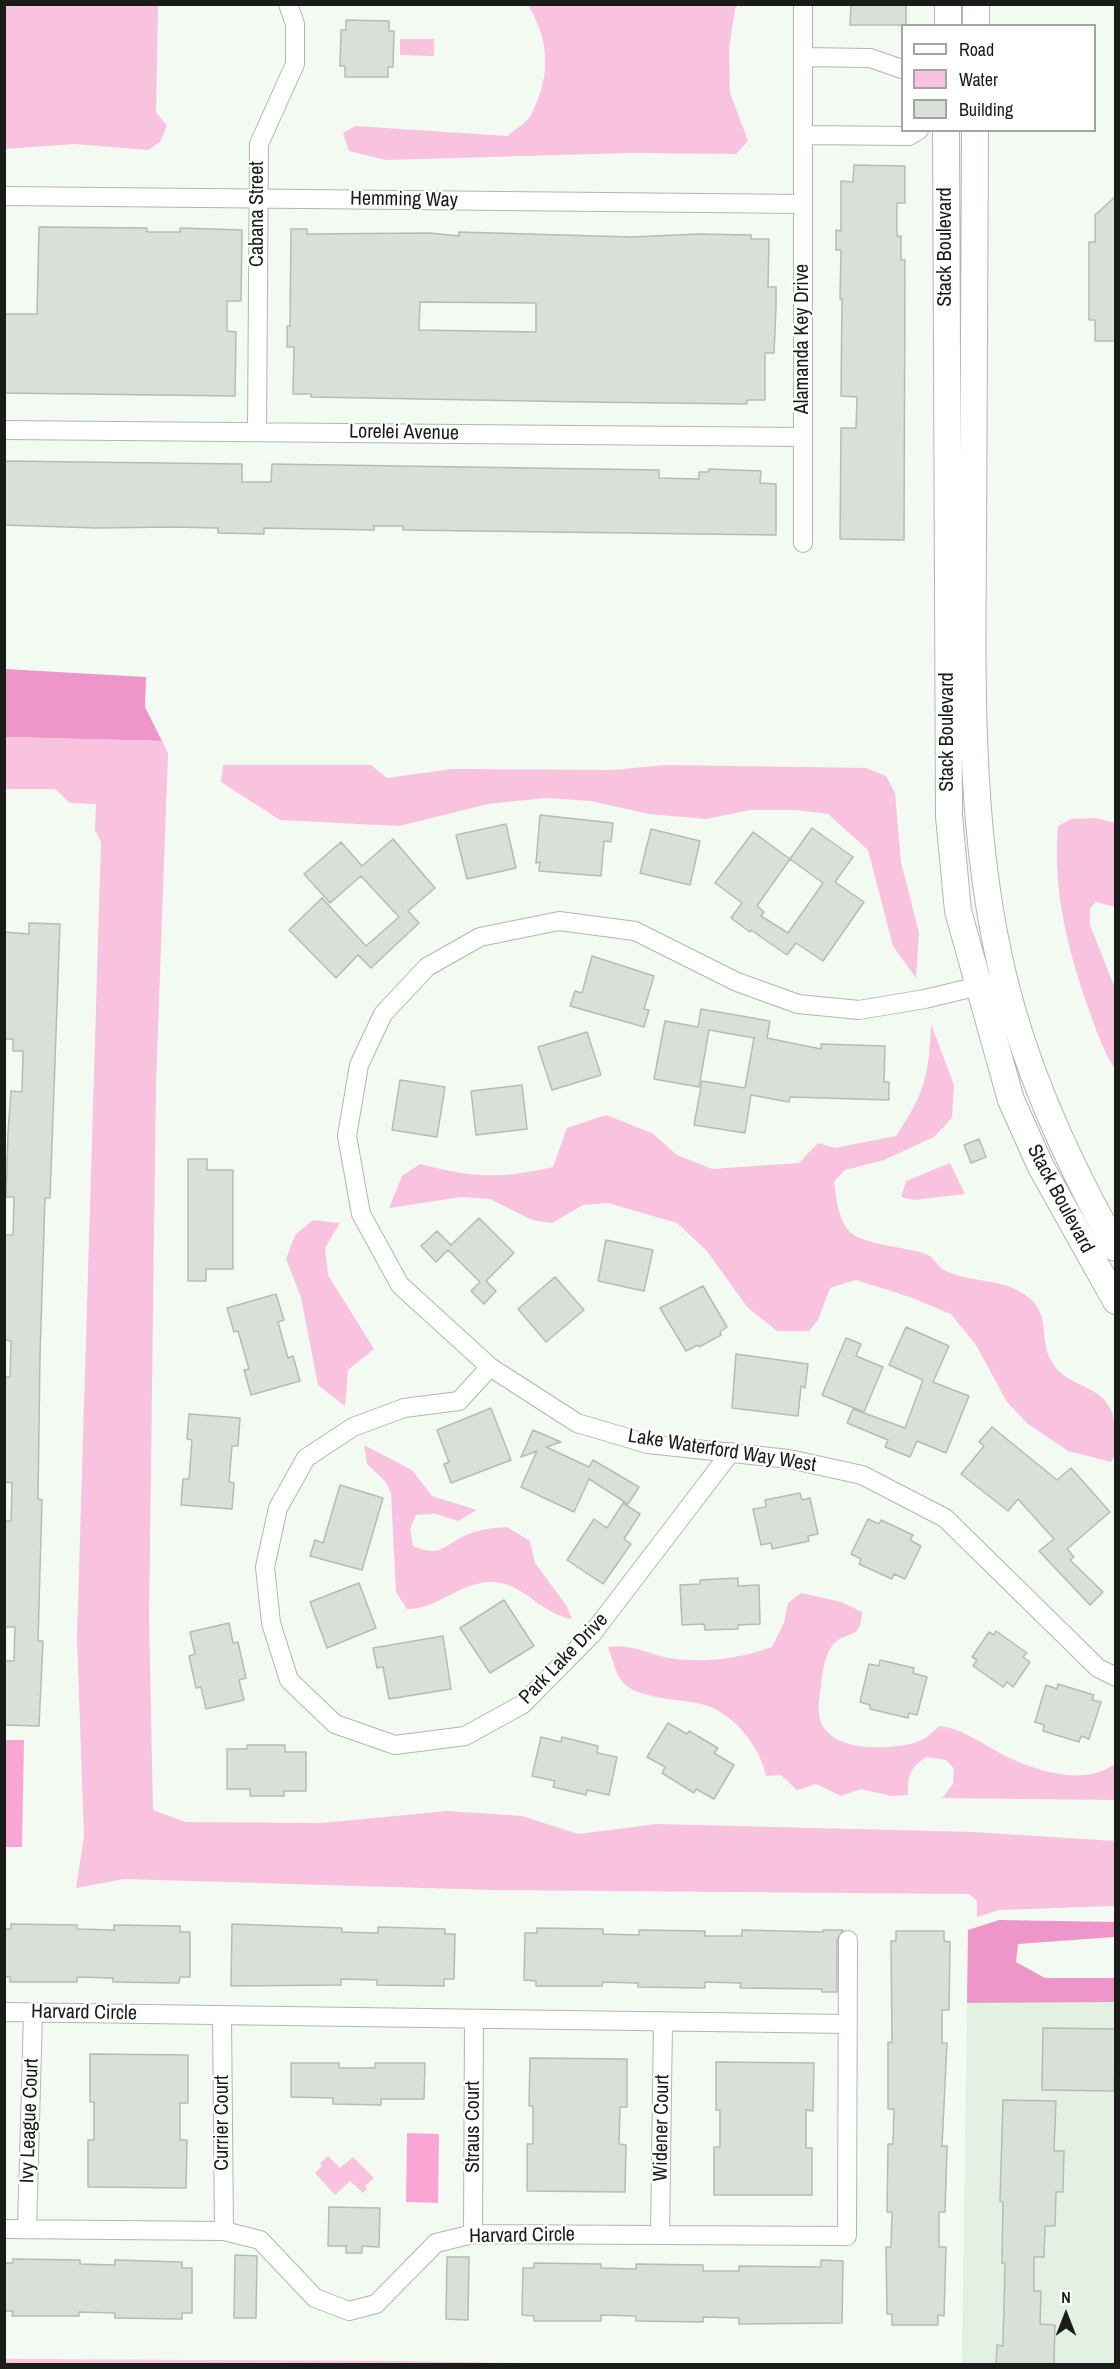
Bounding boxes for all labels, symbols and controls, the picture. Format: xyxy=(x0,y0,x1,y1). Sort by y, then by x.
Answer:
legend xyxy=(901,24,1096,132)
text: Road xyxy=(959,37,994,62)
text: Water xyxy=(959,67,998,92)
text: Building xyxy=(959,97,1013,122)
street label: Cabana Street xyxy=(246,161,270,267)
street label: Hemming Way xyxy=(350,187,458,213)
street label: Stack Boulevard xyxy=(934,187,958,307)
street label: Alamanda Key Drive xyxy=(791,264,815,414)
street label: Lorelei Avenue xyxy=(349,420,459,446)
street label: Stack Boulevard xyxy=(936,672,960,792)
street label: Stack Boulevard xyxy=(1021,1141,1099,1257)
street label: Lake Waterford Way West xyxy=(626,1424,818,1478)
street label: Park Lake Drive xyxy=(515,1608,613,1710)
street label: Harvard Circle xyxy=(31,2000,137,2026)
street label: Ivy League Court xyxy=(16,2058,44,2184)
street label: Widener Court xyxy=(649,2074,675,2182)
street label: Currier Court xyxy=(211,2075,235,2171)
street label: Straus Court xyxy=(462,2081,486,2173)
street label: Harvard Circle xyxy=(469,2223,575,2249)
north arrow xyxy=(1036,2285,1096,2345)
text: N xyxy=(1061,2286,1071,2308)

